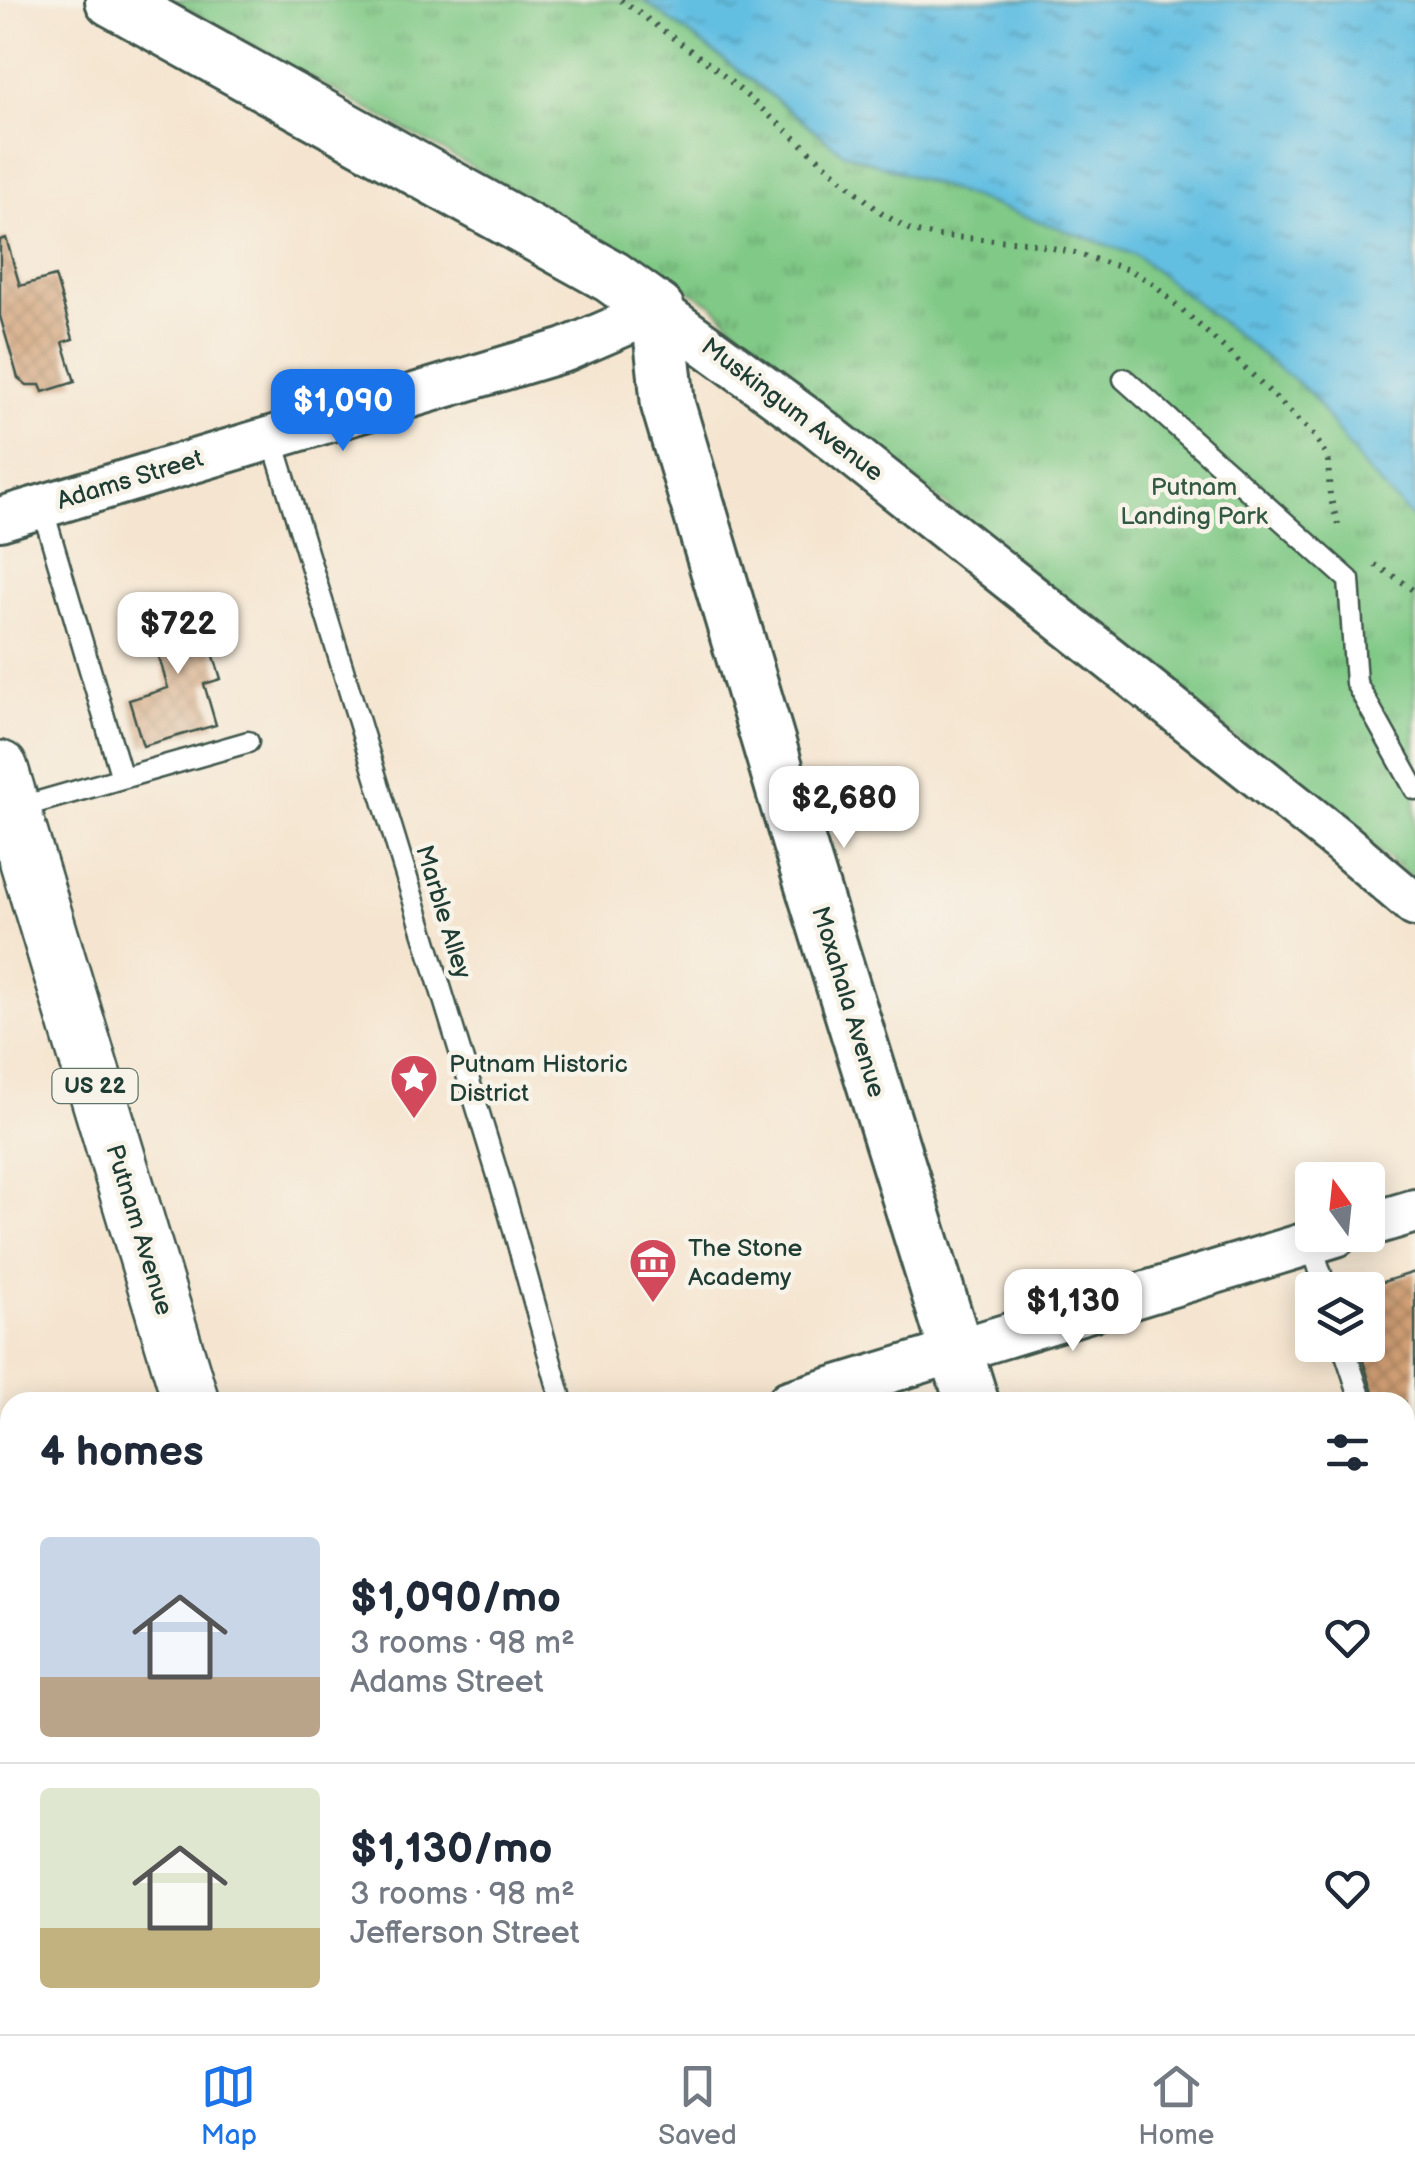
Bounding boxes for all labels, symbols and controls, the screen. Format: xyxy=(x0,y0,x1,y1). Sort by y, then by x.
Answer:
street label: Muskingum Avenue xyxy=(695,331,889,489)
pin: $1,090 xyxy=(262,369,424,454)
text: $1,090 xyxy=(293,382,393,421)
street label: Adams Street xyxy=(53,443,207,517)
park label: Putnam Landing Park xyxy=(1120,472,1268,532)
pin: $722 xyxy=(119,592,237,677)
text: $722 xyxy=(139,605,217,644)
pin: $2,680 xyxy=(763,766,925,851)
text: $2,680 xyxy=(791,779,897,818)
street label: Marble Alley xyxy=(408,842,478,983)
street label: Moxahala Avenue xyxy=(804,903,892,1101)
place label: Putnam Historic District xyxy=(449,1049,628,1109)
place icon: Putnam Historic District xyxy=(388,1052,440,1120)
road number: US 22 xyxy=(52,1069,138,1103)
street label: Putnam Avenue xyxy=(98,1141,180,1319)
north arrow xyxy=(1295,1162,1385,1252)
map controls xyxy=(1295,1162,1385,1362)
place label: The Stone Academy xyxy=(688,1233,803,1293)
museum icon: The Stone Academy xyxy=(627,1236,679,1304)
pin: $1,130 xyxy=(992,1269,1154,1354)
button: layers xyxy=(1295,1272,1385,1362)
text: $1,130 xyxy=(1026,1282,1120,1321)
icon: filters xyxy=(1320,1425,1375,1480)
text: 4 homes xyxy=(40,1427,204,1478)
text: $1,090/mo xyxy=(350,1573,561,1624)
icon: home xyxy=(120,1577,240,1697)
icon: heart xyxy=(1320,1610,1375,1665)
text: 3 rooms · 98 m² xyxy=(350,1624,575,1663)
text: Adams Street xyxy=(350,1663,544,1702)
text: $1,130/mo xyxy=(350,1824,552,1875)
icon: home xyxy=(120,1828,240,1948)
icon: heart xyxy=(1320,1861,1375,1916)
text: 3 rooms · 98 m² xyxy=(350,1875,575,1914)
text: Jefferson Street xyxy=(350,1914,580,1953)
tab: Map xyxy=(201,2059,257,2152)
tab: Saved xyxy=(658,2059,737,2152)
tab: Home xyxy=(1138,2059,1214,2152)

